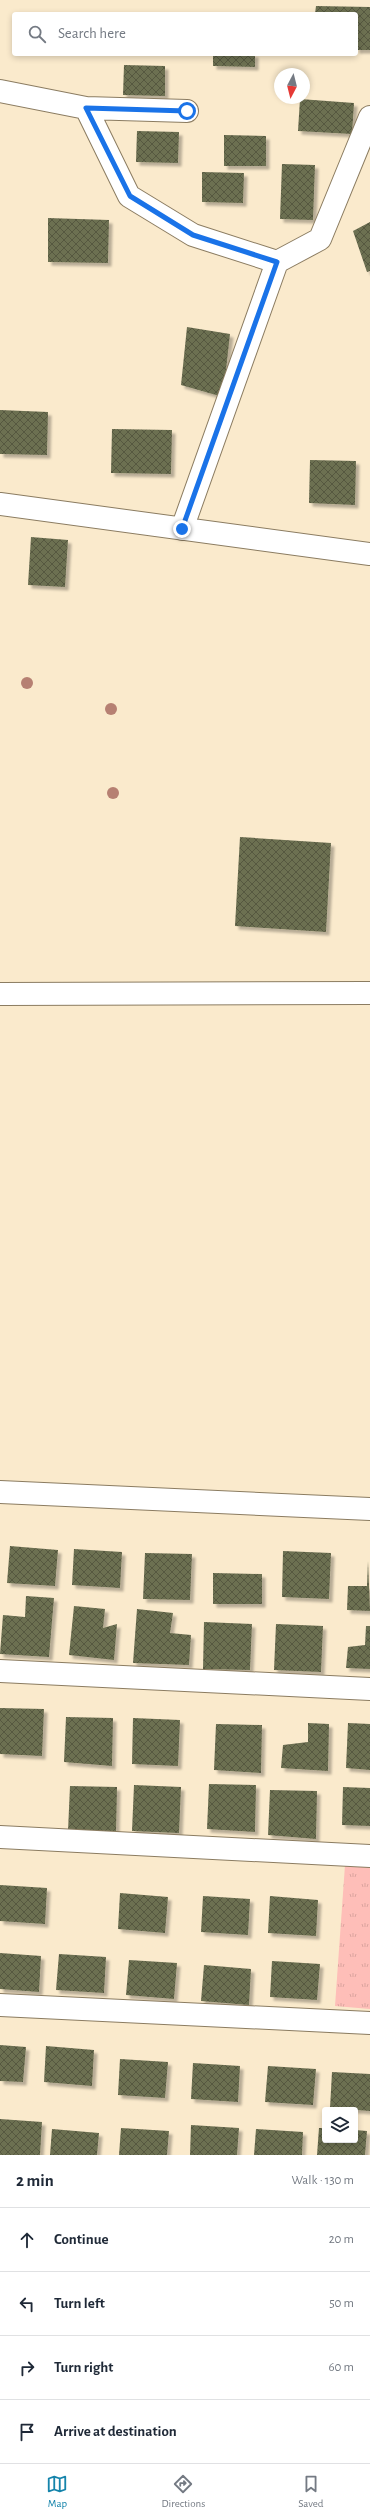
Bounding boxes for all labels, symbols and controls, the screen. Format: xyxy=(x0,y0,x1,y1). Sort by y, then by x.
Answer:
search box xyxy=(12,12,358,56)
icon: search xyxy=(26,23,48,45)
text: Search here xyxy=(58,26,126,41)
north arrow xyxy=(274,68,310,104)
route start xyxy=(178,102,196,120)
route end xyxy=(173,520,191,538)
map controls xyxy=(322,2107,358,2143)
button: layers xyxy=(322,2107,358,2143)
text: 2 min xyxy=(16,2172,54,2189)
text: Walk · 130 m xyxy=(291,2174,354,2187)
icon: ahead xyxy=(16,2229,38,2251)
text: Continue xyxy=(54,2232,109,2247)
text: 20 m xyxy=(329,2233,354,2246)
icon: left xyxy=(16,2293,38,2315)
text: Turn left xyxy=(54,2296,105,2311)
text: 50 m xyxy=(329,2297,354,2310)
icon: right xyxy=(16,2357,38,2379)
text: Turn right xyxy=(54,2360,113,2375)
text: 60 m xyxy=(328,2361,354,2374)
icon: arrive xyxy=(16,2421,38,2443)
text: Arrive at destination xyxy=(54,2424,177,2439)
tab: Map xyxy=(46,2473,68,2510)
tab: Directions xyxy=(161,2473,205,2510)
tab: Saved xyxy=(298,2473,323,2510)

